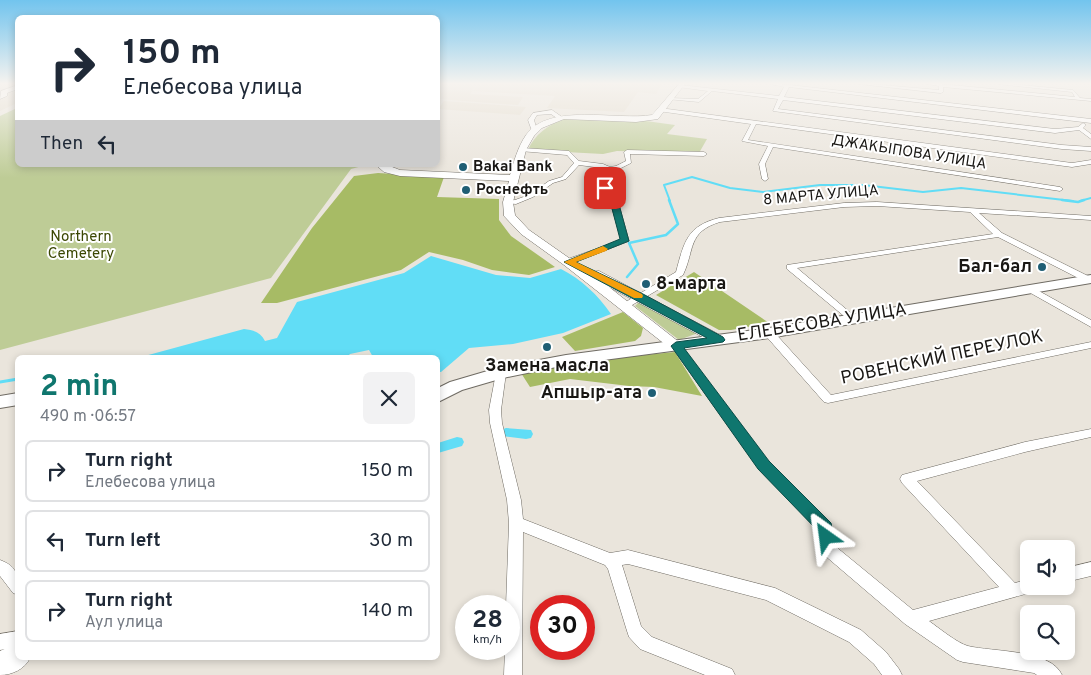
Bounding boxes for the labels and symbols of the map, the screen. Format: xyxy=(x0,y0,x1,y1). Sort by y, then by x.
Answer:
street label: ДЖАКЫПОВА УЛИЦА xyxy=(830,131,988,175)
place label: Bakai Bank xyxy=(473,158,553,177)
marker: Bakai Bank xyxy=(457,161,469,173)
pin xyxy=(584,167,626,209)
place label: Роснефть xyxy=(476,181,548,200)
street label: 8 МАРТА УЛИЦА xyxy=(762,181,880,211)
marker: Роснефть xyxy=(460,184,472,196)
park label: Northern Cemetery xyxy=(48,228,114,264)
place label: Бал-бал xyxy=(958,256,1032,279)
marker: Бал-бал xyxy=(1036,261,1048,273)
place label: 8-марта xyxy=(656,273,726,296)
marker: 8-марта xyxy=(640,278,652,290)
street label: ЕЛЕБЕСОВА УЛИЦА xyxy=(736,298,908,348)
street label: РОВЕНСКИЙ ПЕРЕУЛОК xyxy=(838,323,1045,391)
marker: Замена масла xyxy=(541,341,553,353)
place label: Замена масла xyxy=(485,355,609,378)
place label: Апшыр-ата xyxy=(541,382,642,405)
marker: Апшыр-ата xyxy=(646,387,658,399)
position arrow xyxy=(799,510,851,562)
speed limit sign: 30 xyxy=(530,595,595,660)

